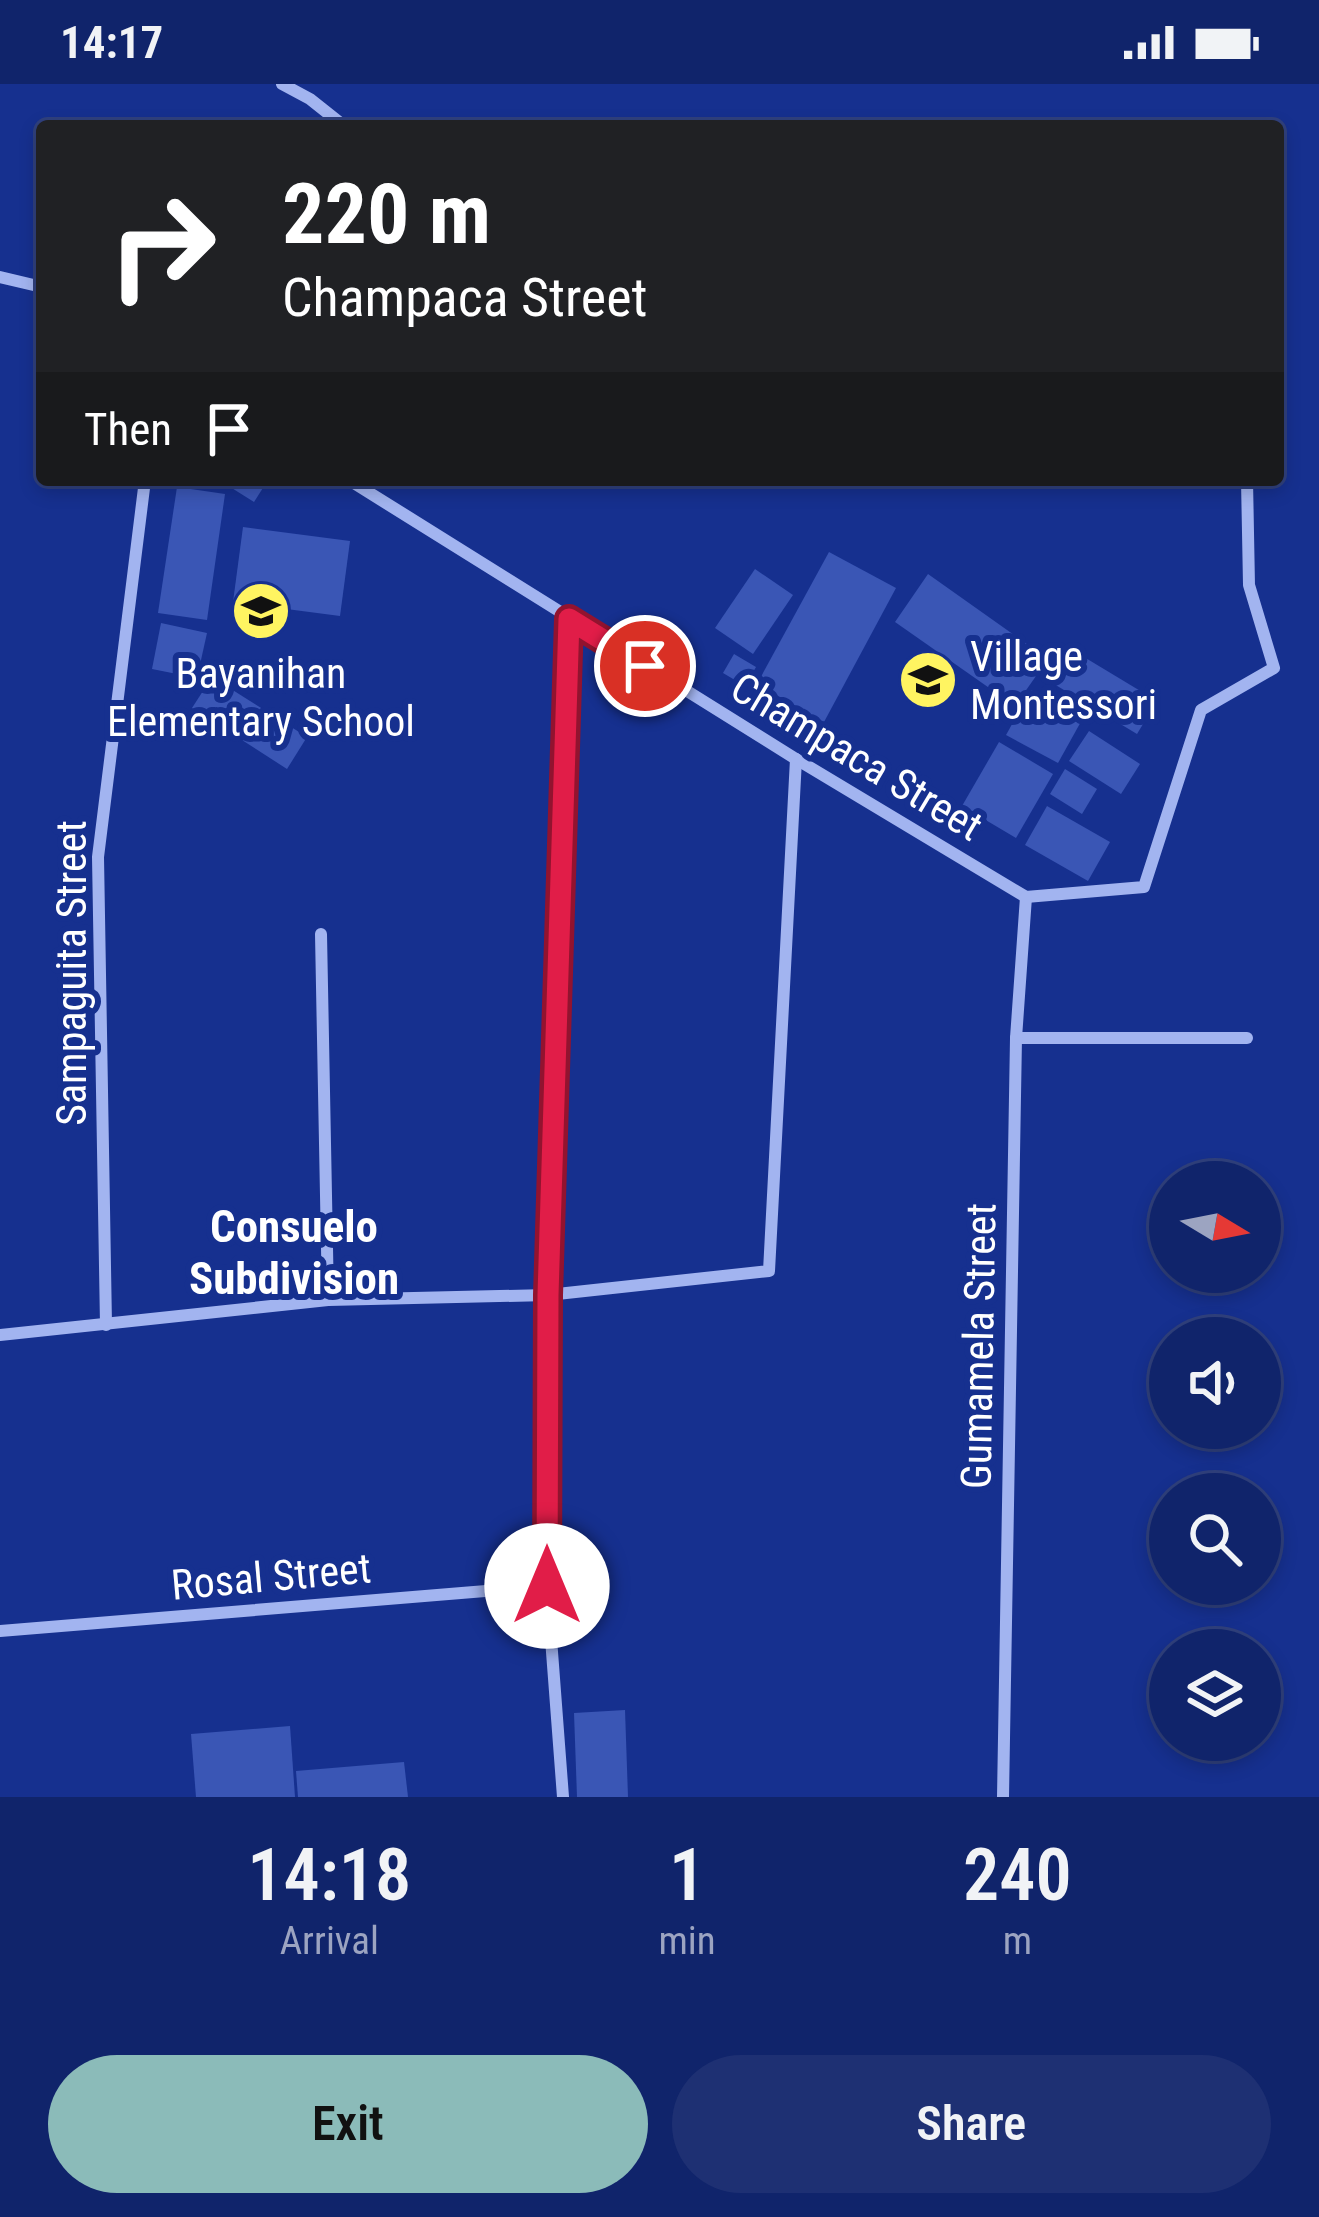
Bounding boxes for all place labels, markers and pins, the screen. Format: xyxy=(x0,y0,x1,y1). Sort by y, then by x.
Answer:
school or university icon: Bayanihan Elementary School xyxy=(230,580,292,642)
pin xyxy=(594,615,696,717)
place label: Village Montessori xyxy=(970,632,1157,729)
place label: Bayanihan Elementary School xyxy=(107,649,415,746)
school or university icon: Village Montessori xyxy=(897,649,959,711)

